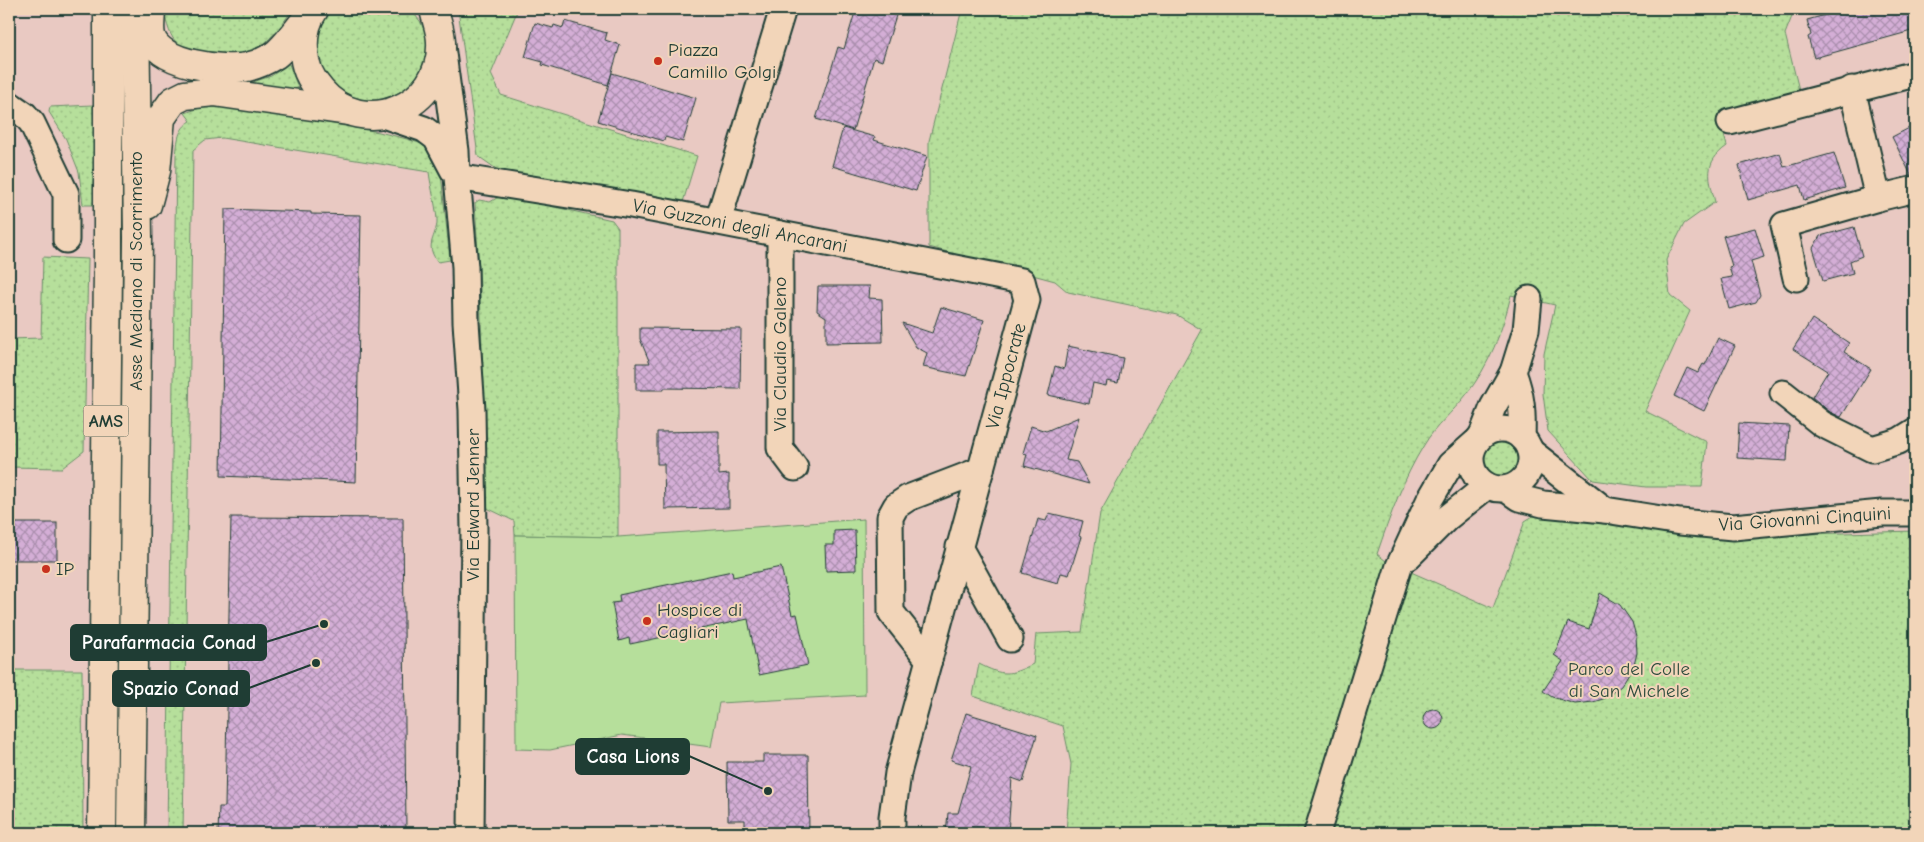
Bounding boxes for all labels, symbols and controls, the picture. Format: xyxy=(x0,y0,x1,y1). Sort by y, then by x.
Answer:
place label: Piazza Camillo Golgi xyxy=(668,39,776,83)
marker: Piazza Camillo Golgi xyxy=(652,55,664,67)
street label: Asse Mediano di Scorrimento xyxy=(125,151,147,391)
street label: Via Guzzoni degli Ancarani xyxy=(631,194,849,258)
street label: Via Claudio Galeno xyxy=(769,277,791,431)
street label: Via Ippocrate xyxy=(981,321,1031,431)
road number: AMS xyxy=(84,406,128,436)
street label: Via Edward Jenner xyxy=(462,428,484,581)
street label: Via Giovanni Cinquini xyxy=(1718,502,1892,536)
place label: IP xyxy=(56,558,74,580)
marker: IP xyxy=(40,563,52,575)
place label: Hospice di Cagliari xyxy=(657,599,742,643)
marker: Hospice di Cagliari xyxy=(641,615,653,627)
callout: Parafarmacia Conad xyxy=(71,625,266,660)
text: Parafarmacia Conad xyxy=(82,631,256,654)
park label: Parco del Colle di San Michele xyxy=(1568,658,1690,702)
callout: Spazio Conad xyxy=(113,671,249,706)
text: Spazio Conad xyxy=(123,677,239,700)
callout: Casa Lions xyxy=(576,739,689,774)
text: Casa Lions xyxy=(587,745,679,768)

